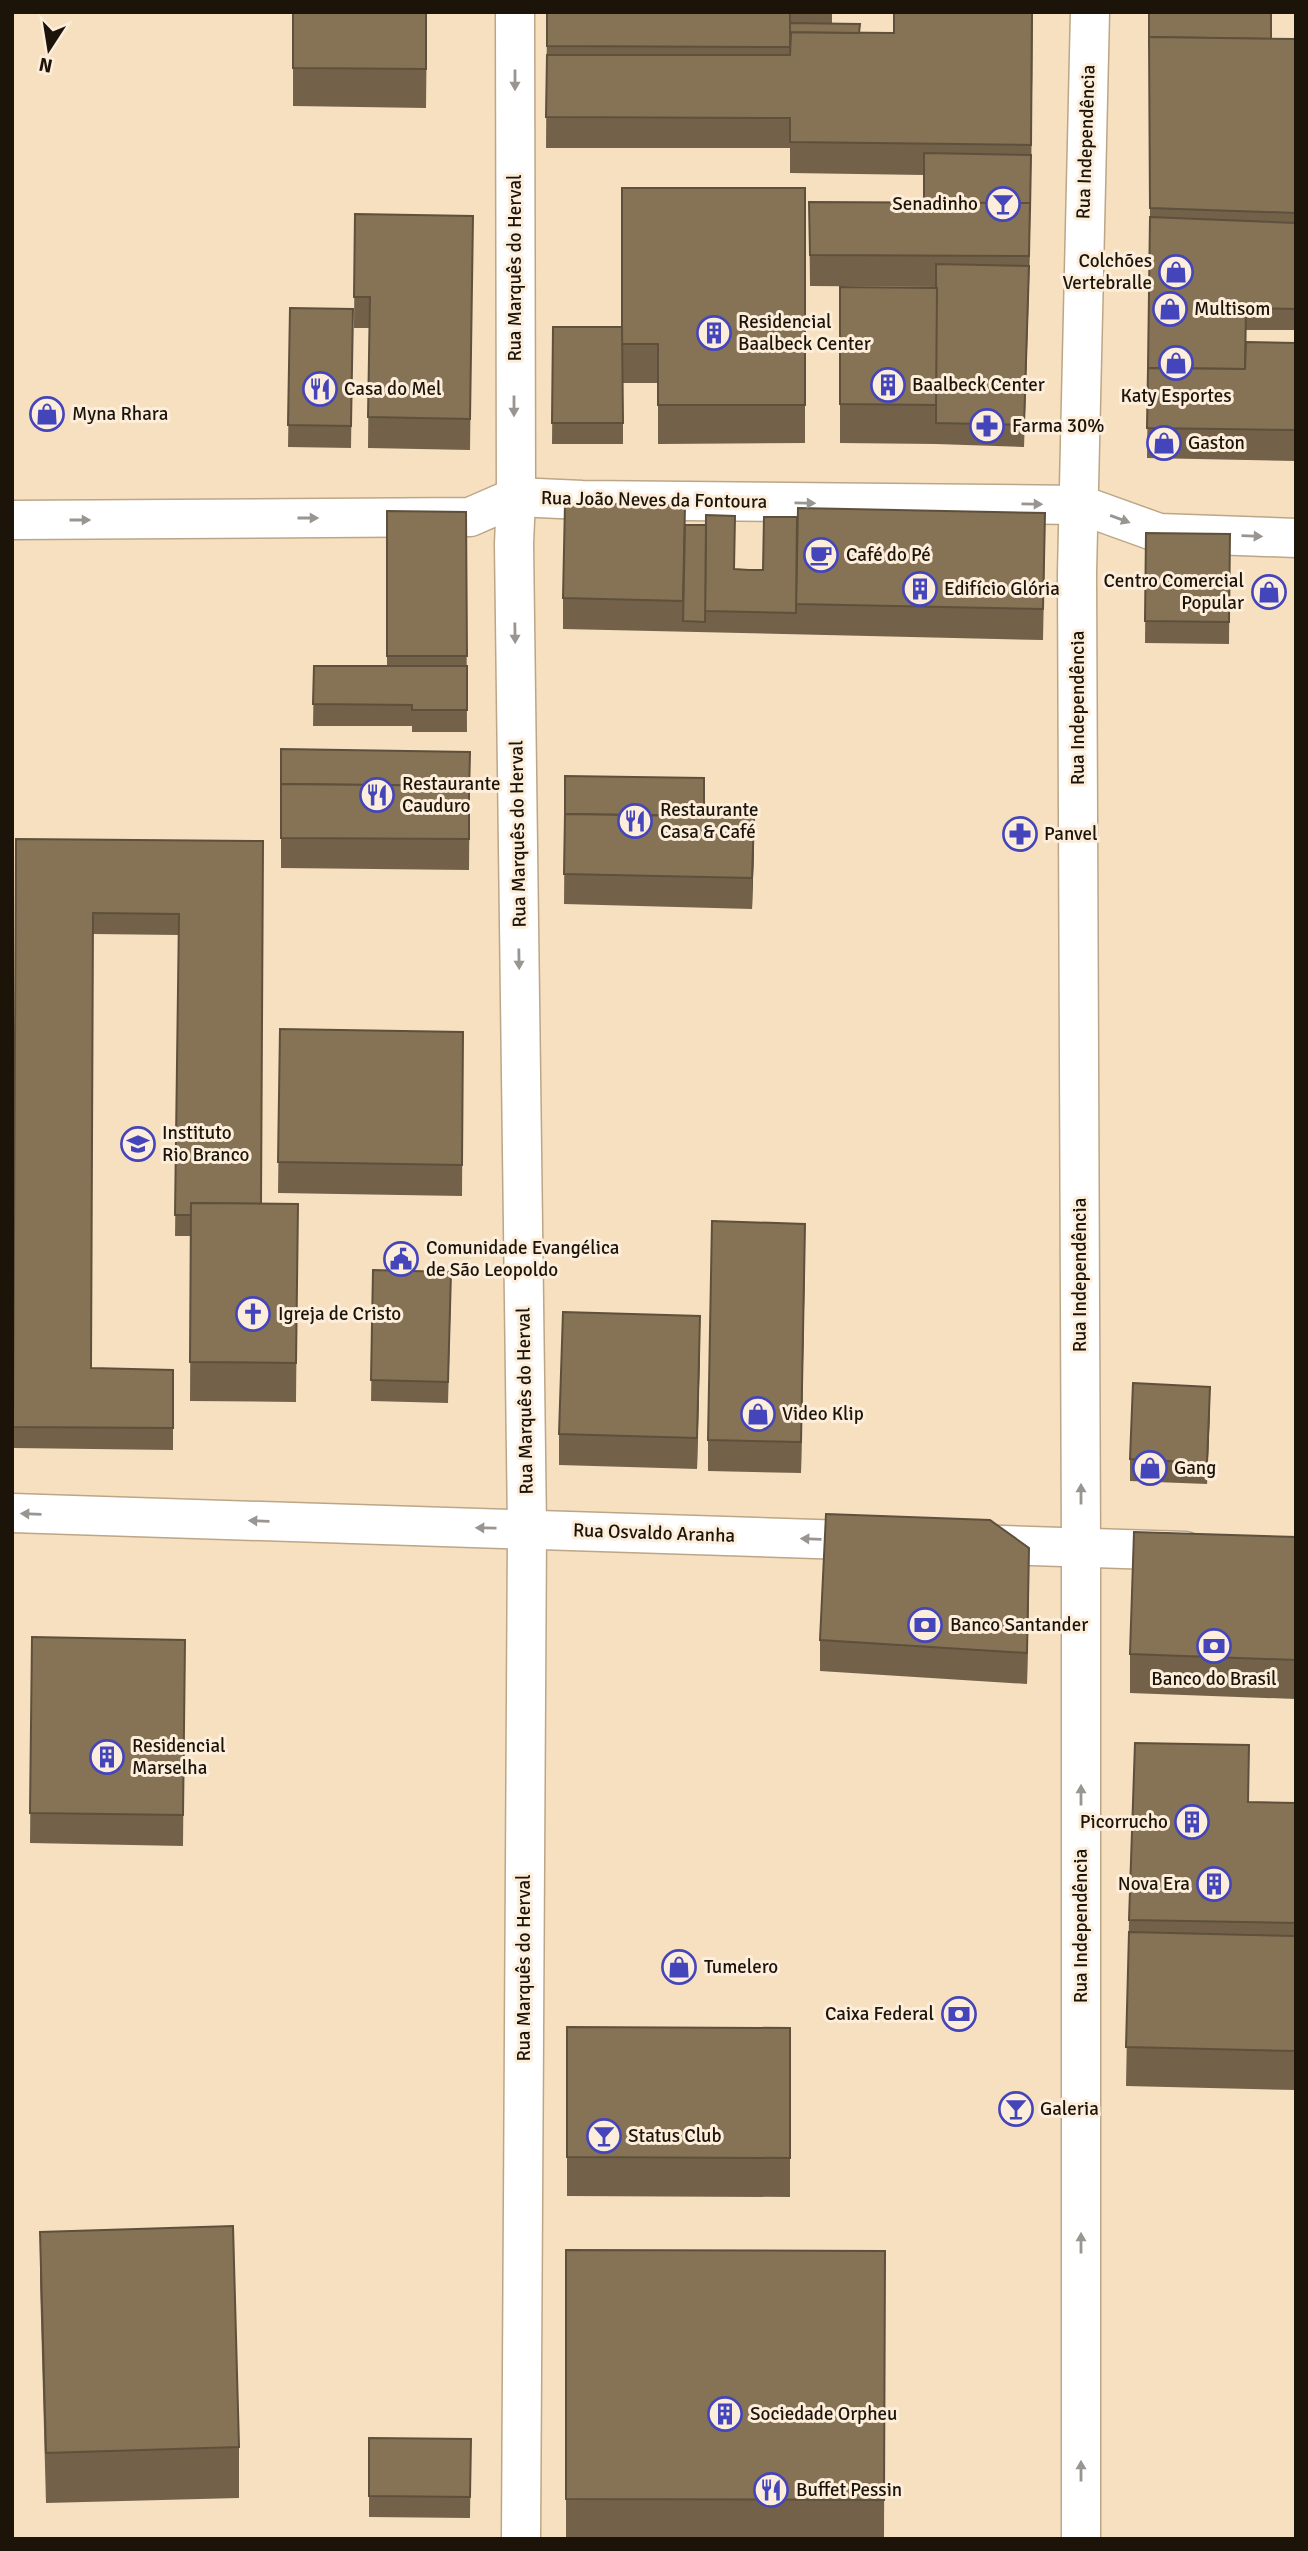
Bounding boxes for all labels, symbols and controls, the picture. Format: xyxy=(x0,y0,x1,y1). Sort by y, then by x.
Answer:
north arrow xyxy=(14,14,84,84)
text: N xyxy=(37,52,55,78)
street label: Rua Independência xyxy=(1071,64,1101,220)
one-way arrow xyxy=(509,70,521,92)
street label: Rua Marquês do Herval xyxy=(503,174,527,362)
bar icon: Senadinho xyxy=(984,185,1022,223)
place label: Senadinho xyxy=(892,192,978,216)
place label: Colchões Vertebralle xyxy=(1062,249,1152,295)
shop icon: Colchões Vertebralle xyxy=(1157,253,1195,291)
shop icon: Multisom xyxy=(1151,290,1189,328)
place label: Multisom xyxy=(1194,297,1270,321)
place label: Residencial Baalbeck Center xyxy=(738,310,871,356)
building icon: Residencial Baalbeck Center xyxy=(695,314,733,352)
shop icon: Katy Esportes xyxy=(1157,344,1195,382)
building icon: Baalbeck Center xyxy=(869,366,907,404)
restaurant icon: Casa do Mel xyxy=(301,370,339,408)
place label: Baalbeck Center xyxy=(912,373,1045,397)
place label: Casa do Mel xyxy=(344,377,442,401)
place label: Katy Esportes xyxy=(1120,384,1232,408)
shop icon: Myna Rhara xyxy=(28,395,66,433)
one-way arrow xyxy=(508,395,520,417)
place label: Myna Rhara xyxy=(72,402,168,426)
pharmacy icon: Farma 30% xyxy=(968,407,1006,445)
place label: Farma 30% xyxy=(1012,414,1105,438)
shop icon: Gaston xyxy=(1145,424,1183,462)
place label: Gaston xyxy=(1188,431,1245,455)
street label: Rua João Neves da Fontoura xyxy=(541,486,767,514)
one-way arrow xyxy=(794,498,816,509)
one-way arrow xyxy=(1021,498,1043,510)
one-way arrow xyxy=(297,512,319,524)
one-way arrow xyxy=(70,514,92,525)
one-way arrow xyxy=(1109,514,1130,525)
one-way arrow xyxy=(1241,531,1263,542)
cafe icon: Café do Pé xyxy=(802,536,840,574)
place label: Café do Pé xyxy=(846,543,931,567)
place label: Centro Comercial Popular xyxy=(1103,569,1244,615)
building icon: Edifício Glória xyxy=(901,570,939,608)
shop icon: Centro Comercial Popular xyxy=(1250,573,1288,611)
place label: Edifício Glória xyxy=(944,577,1060,601)
one-way arrow xyxy=(509,623,521,645)
street label: Rua Independência xyxy=(1066,631,1090,785)
street label: Rua Marquês do Herval xyxy=(504,740,532,928)
place label: Restaurante Cauduro xyxy=(402,772,501,818)
restaurant icon: Restaurante Cauduro xyxy=(358,776,396,814)
place label: Restaurante Casa & Café xyxy=(660,798,759,844)
restaurant icon: Restaurante Casa & Café xyxy=(616,802,654,840)
pharmacy icon: Panvel xyxy=(1001,815,1039,853)
place label: Panvel xyxy=(1044,822,1098,846)
one-way arrow xyxy=(513,948,525,970)
place label: Instituto Rio Branco xyxy=(162,1121,250,1167)
school or university icon: Instituto Rio Branco xyxy=(119,1125,157,1163)
street label: Rua Independência xyxy=(1068,1198,1092,1352)
place label: Comunidade Evangélica de São Leopoldo xyxy=(426,1236,620,1282)
public building icon: Comunidade Evangélica de São Leopoldo xyxy=(382,1240,420,1278)
church icon: Igreja de Cristo xyxy=(234,1295,272,1333)
place label: Igreja de Cristo xyxy=(278,1302,401,1326)
street label: Rua Marquês do Herval xyxy=(511,1307,539,1495)
shop icon: Video Klip xyxy=(739,1395,777,1433)
place label: Video Klip xyxy=(782,1402,864,1426)
shop icon: Gang xyxy=(1131,1449,1169,1487)
place label: Gang xyxy=(1174,1456,1216,1480)
one-way arrow xyxy=(1075,1483,1087,1505)
one-way arrow xyxy=(20,1508,42,1519)
one-way arrow xyxy=(247,1516,269,1527)
street label: Rua Osvaldo Aranha xyxy=(572,1518,736,1548)
one-way arrow xyxy=(475,1523,497,1534)
one-way arrow xyxy=(800,1533,822,1544)
bank icon: Banco Santander xyxy=(906,1606,944,1644)
place label: Banco Santander xyxy=(950,1613,1088,1637)
bank icon: Banco do Brasil xyxy=(1195,1627,1233,1665)
place label: Banco do Brasil xyxy=(1151,1667,1277,1691)
place label: Residencial Marselha xyxy=(132,1734,226,1780)
building icon: Residencial Marselha xyxy=(88,1738,126,1776)
one-way arrow xyxy=(1075,1784,1087,1806)
building icon: Picorrucho xyxy=(1173,1803,1211,1841)
place label: Picorrucho xyxy=(1080,1810,1168,1834)
street label: Rua Independência xyxy=(1069,1849,1093,2003)
building icon: Nova Era xyxy=(1195,1865,1233,1903)
place label: Nova Era xyxy=(1118,1872,1190,1896)
street label: Rua Marquês do Herval xyxy=(512,1874,536,2062)
shop icon: Tumelero xyxy=(660,1948,698,1986)
place label: Tumelero xyxy=(704,1955,778,1979)
bank icon: Caixa Federal xyxy=(940,1995,978,2033)
place label: Caixa Federal xyxy=(825,2002,934,2026)
bar icon: Galeria xyxy=(997,2090,1035,2128)
place label: Galeria xyxy=(1040,2097,1099,2121)
bar icon: Status Club xyxy=(585,2117,623,2155)
place label: Status Club xyxy=(628,2124,721,2148)
one-way arrow xyxy=(1075,2232,1087,2254)
building icon: Sociedade Orpheu xyxy=(706,2395,744,2433)
place label: Sociedade Orpheu xyxy=(750,2402,897,2426)
one-way arrow xyxy=(1075,2459,1087,2481)
restaurant icon: Buffet Pessin xyxy=(752,2471,790,2509)
place label: Buffet Pessin xyxy=(796,2478,902,2502)

